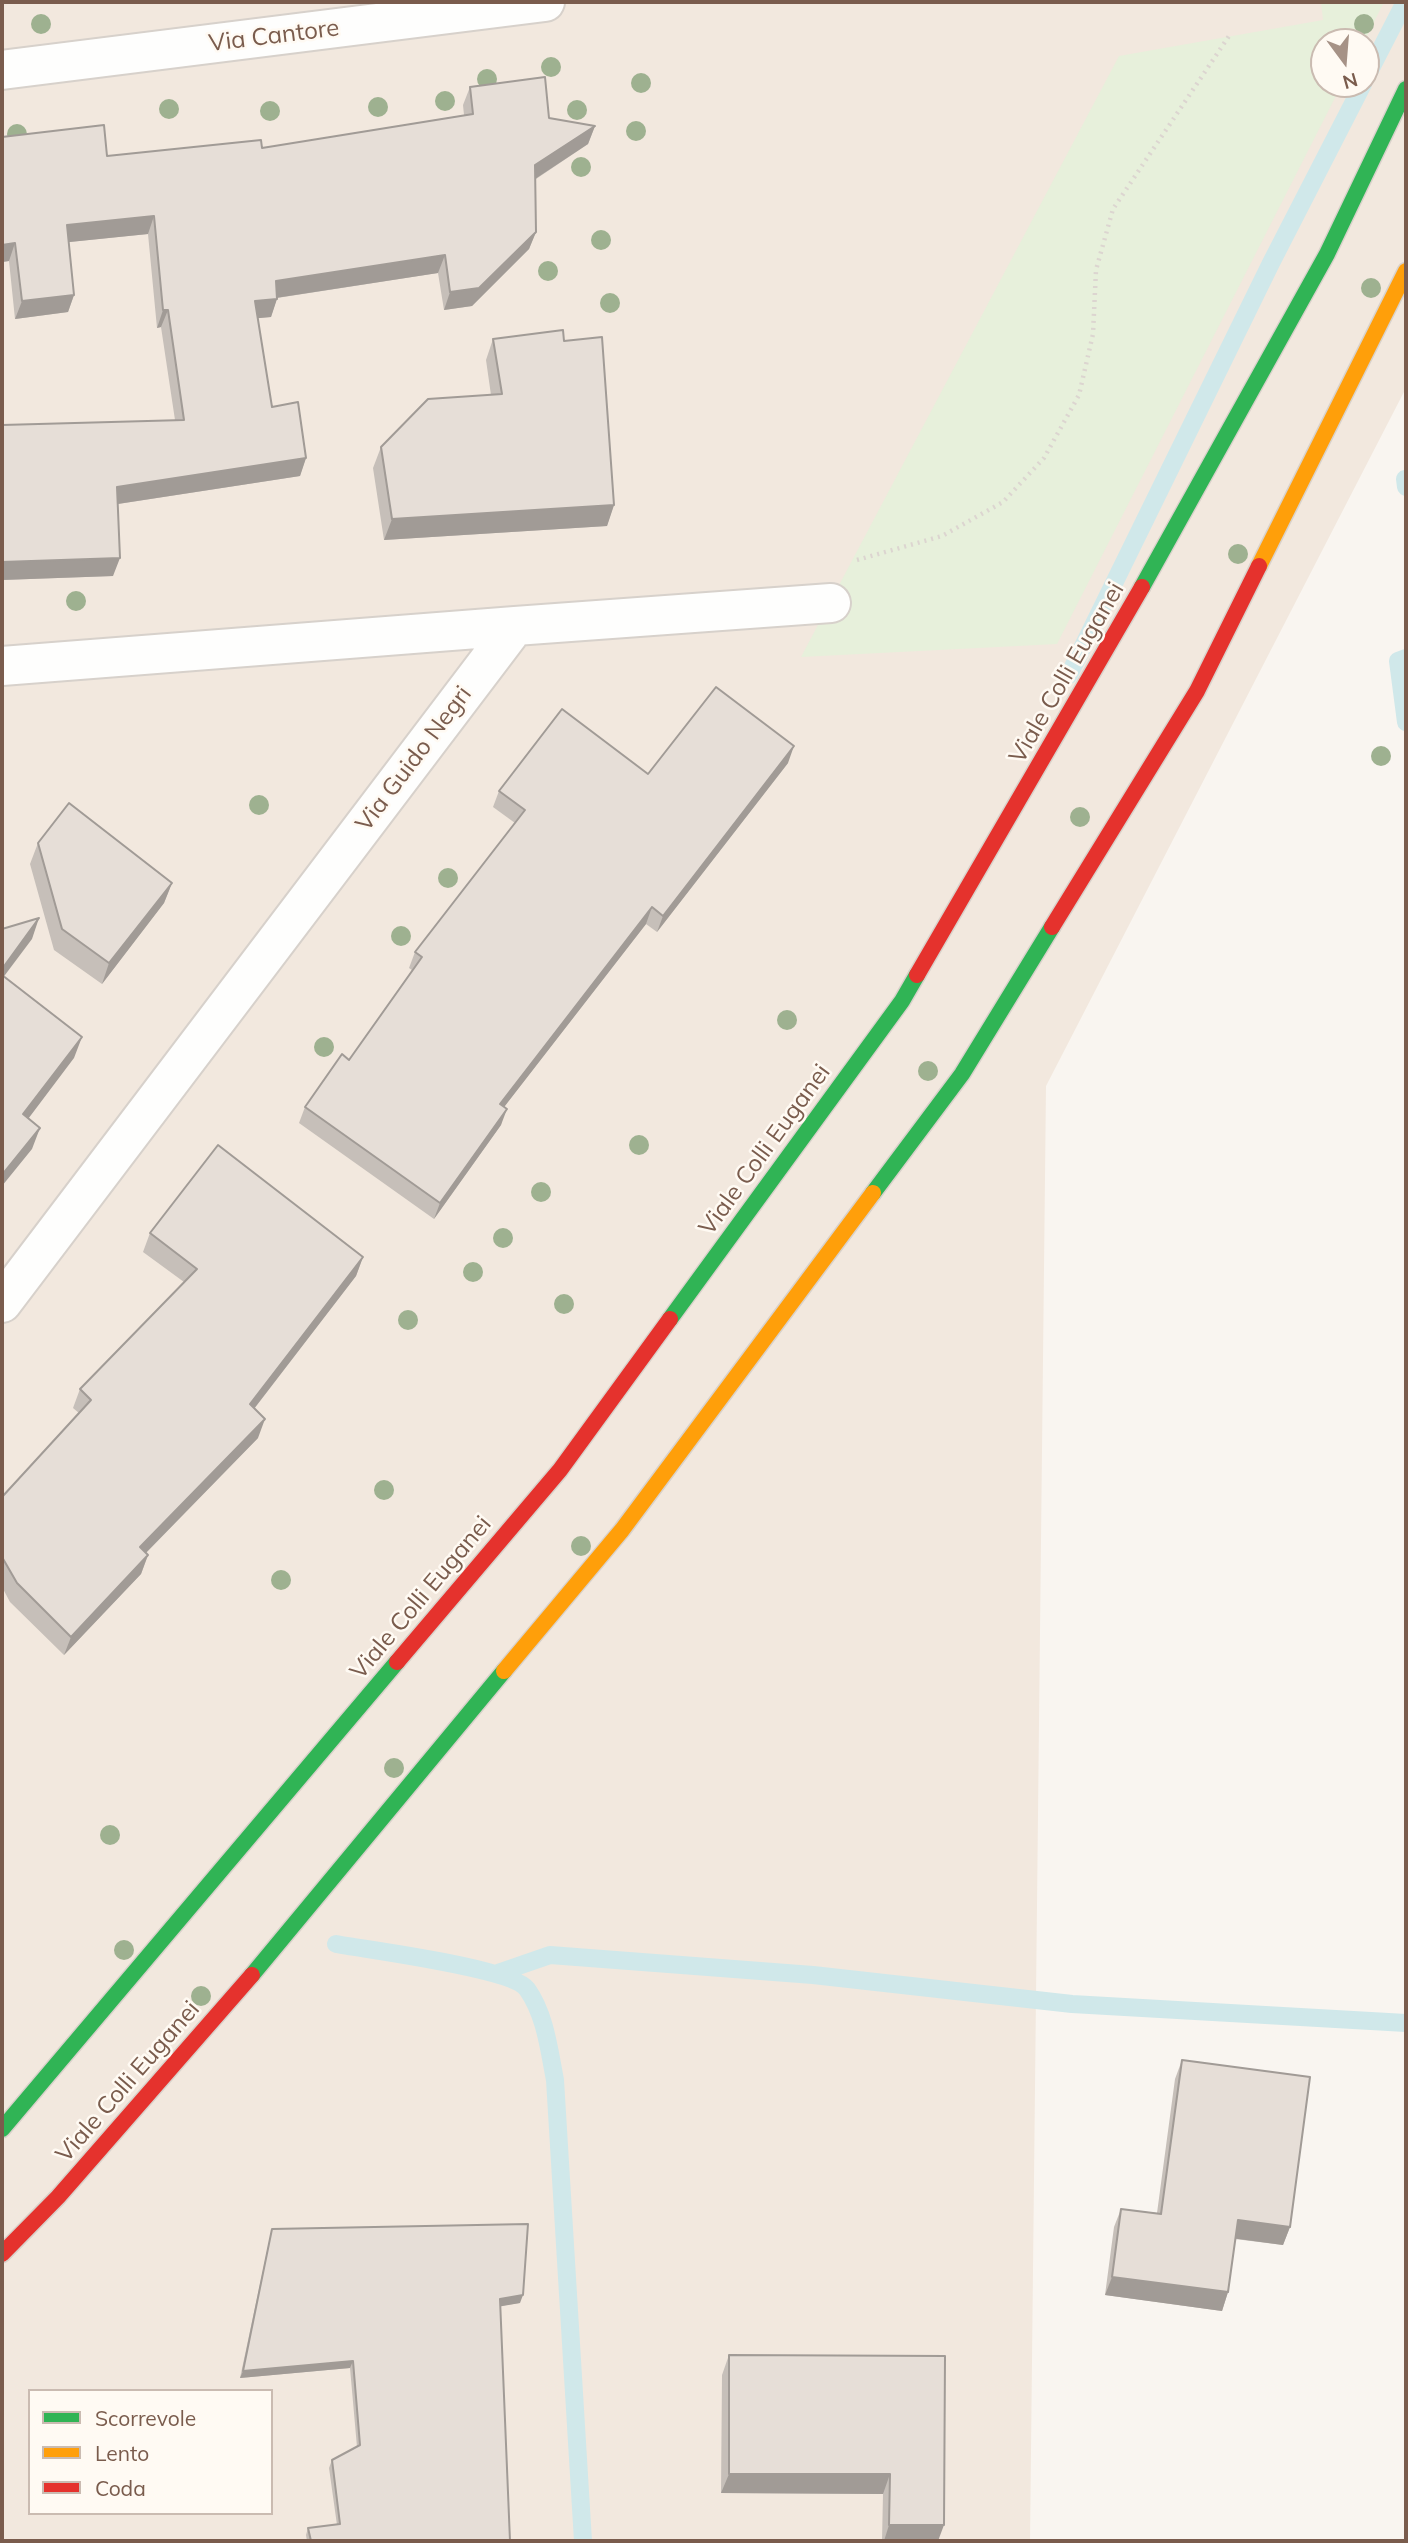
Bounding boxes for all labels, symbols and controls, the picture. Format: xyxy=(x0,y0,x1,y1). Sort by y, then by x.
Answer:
street label: Via Cantore xyxy=(207,14,341,58)
north arrow xyxy=(1310,28,1380,98)
text: N xyxy=(1340,68,1360,95)
street label: Viale Colli Euganei xyxy=(1003,577,1131,769)
street label: Via Guido Negri xyxy=(350,681,478,837)
street label: Viale Colli Euganei xyxy=(693,1059,837,1241)
street label: Viale Colli Euganei xyxy=(344,1511,498,1685)
street label: Viale Colli Euganei xyxy=(50,1995,206,2169)
legend xyxy=(28,2389,273,2515)
text: Scorrevole xyxy=(95,2405,196,2431)
text: Lento xyxy=(95,2440,149,2466)
text: Coda xyxy=(95,2475,146,2501)

